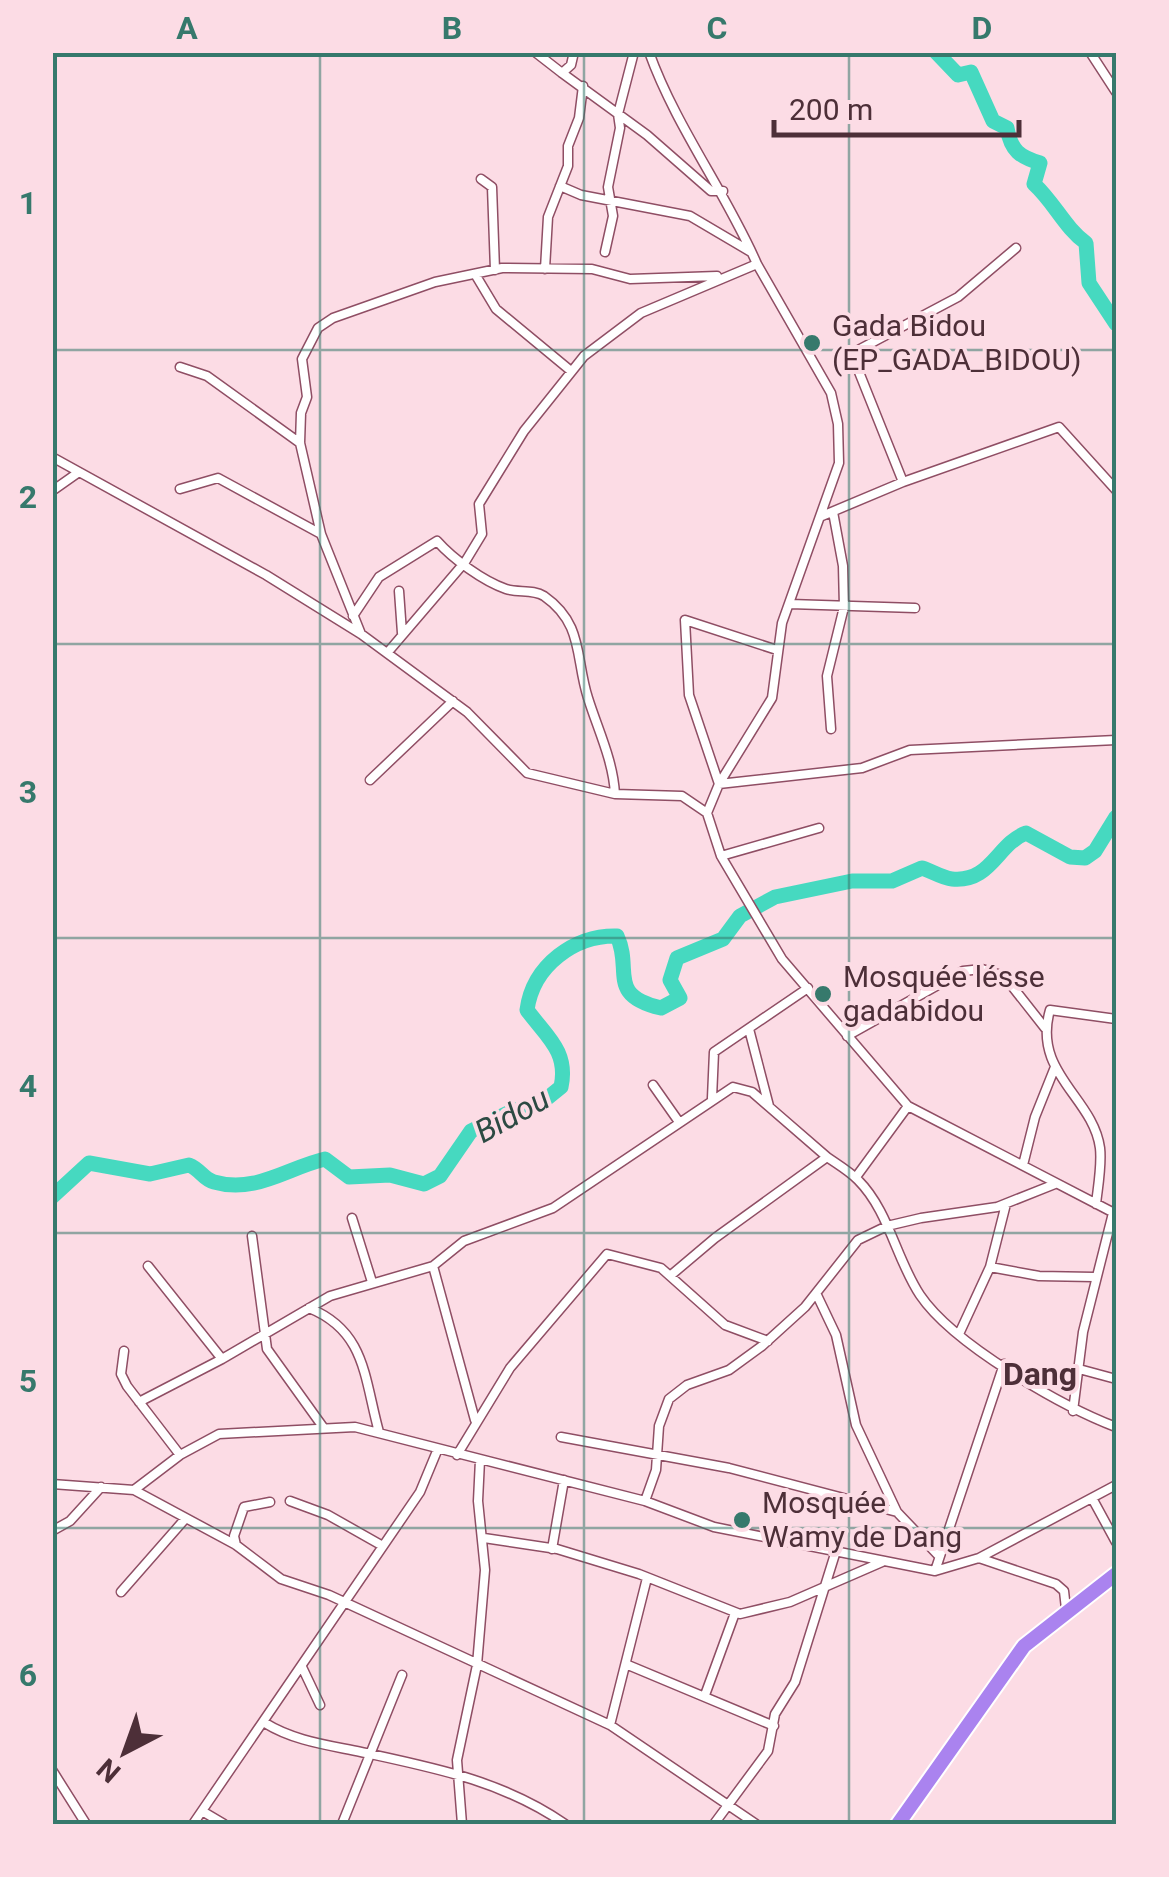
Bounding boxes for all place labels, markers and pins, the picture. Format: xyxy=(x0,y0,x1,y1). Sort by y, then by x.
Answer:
place label: Gada Bidou (EP_GADA_BIDOU) xyxy=(832,308,1081,377)
marker: Gada Bidou (EP_GADA_BIDOU) xyxy=(801,332,823,354)
place label: Mosquée lésse gadabidou xyxy=(843,959,1045,1028)
marker: Mosquée lésse gadabidou xyxy=(812,983,834,1005)
place label: Mosquée Wamy de Dang xyxy=(762,1485,962,1554)
marker: Mosquée Wamy de Dang xyxy=(731,1509,753,1531)

